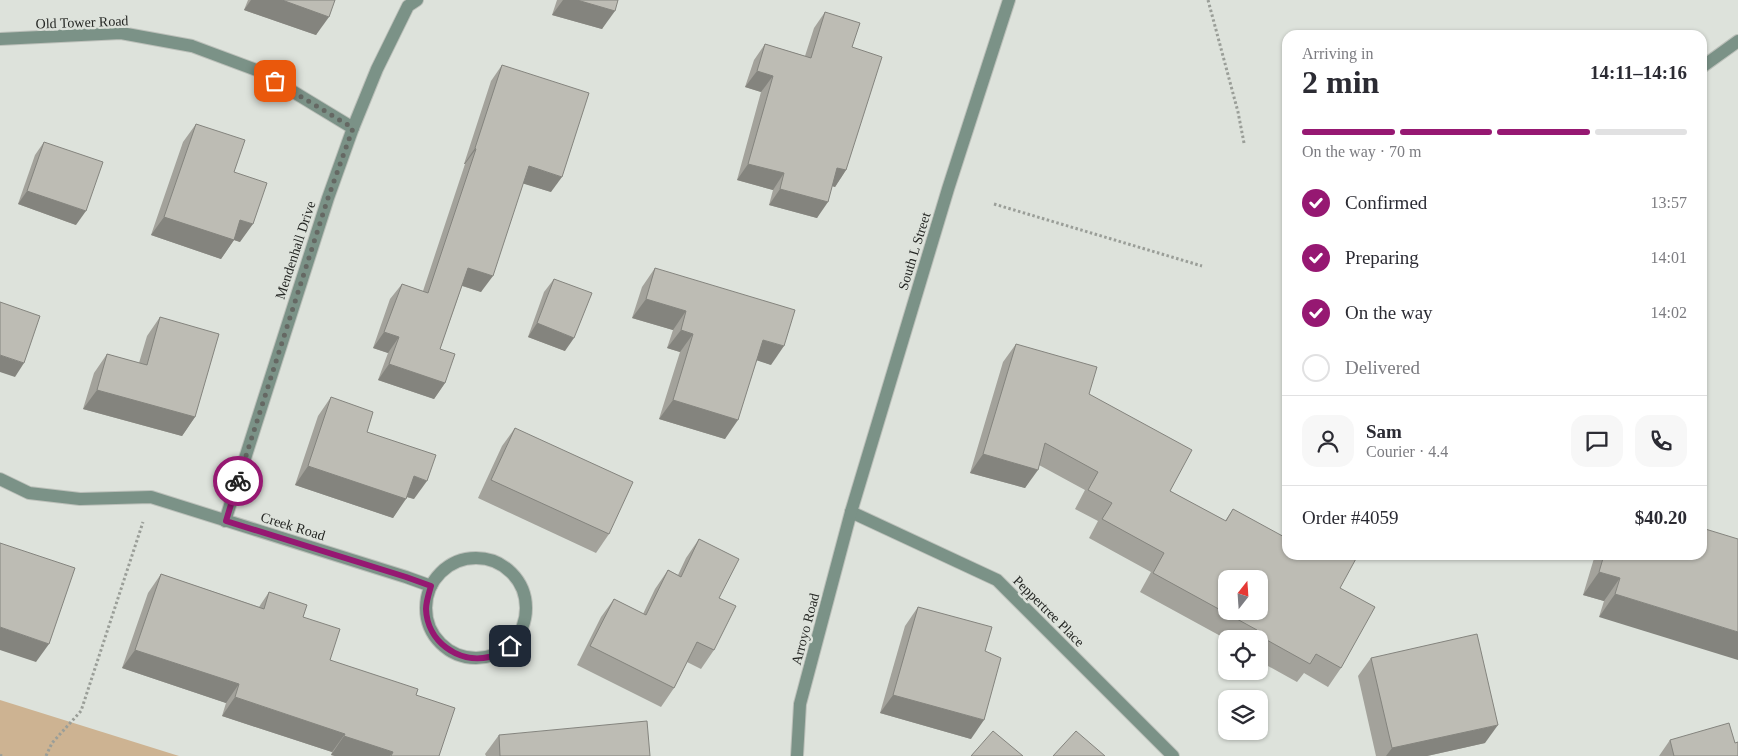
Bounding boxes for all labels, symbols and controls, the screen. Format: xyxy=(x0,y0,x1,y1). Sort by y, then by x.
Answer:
street label: Old Tower Road xyxy=(35,13,129,32)
text: Arriving in xyxy=(1302,45,1374,62)
pin xyxy=(254,60,296,102)
text: 14:11–14:16 xyxy=(1590,62,1687,83)
text: 2 min xyxy=(1302,64,1379,100)
icon: bag xyxy=(261,67,289,95)
text: On the way · 70 m xyxy=(1302,143,1422,160)
icon: check xyxy=(1302,189,1330,217)
text: Confirmed xyxy=(1345,192,1427,213)
text: 13:57 xyxy=(1651,194,1687,211)
street label: Mendenhall Drive xyxy=(273,199,318,301)
street label: South L Street xyxy=(896,210,933,292)
icon: check xyxy=(1302,244,1330,272)
text: Preparing xyxy=(1345,247,1419,268)
text: 14:01 xyxy=(1651,249,1687,266)
icon: check xyxy=(1302,299,1330,327)
text: On the way xyxy=(1345,302,1433,323)
text: 14:02 xyxy=(1651,304,1687,321)
text: Delivered xyxy=(1345,357,1420,378)
button: person xyxy=(1302,415,1354,467)
button: chat xyxy=(1571,415,1623,467)
button: phone xyxy=(1635,415,1687,467)
text: Sam xyxy=(1366,421,1402,442)
text: Courier · 4.4 xyxy=(1366,443,1448,460)
courier xyxy=(213,456,263,506)
icon: bike xyxy=(224,467,252,495)
text: Order #4059 xyxy=(1302,507,1399,528)
text: $40.20 xyxy=(1635,507,1687,528)
street label: Creek Road xyxy=(259,510,327,543)
north arrow xyxy=(1218,570,1268,620)
map controls xyxy=(1218,570,1268,740)
street label: Peppertree Place xyxy=(1010,573,1087,650)
street label: Arroyo Road xyxy=(789,592,822,667)
pin xyxy=(489,625,531,667)
button: locate xyxy=(1218,630,1268,680)
icon: home xyxy=(496,632,524,660)
button: layers xyxy=(1218,690,1268,740)

